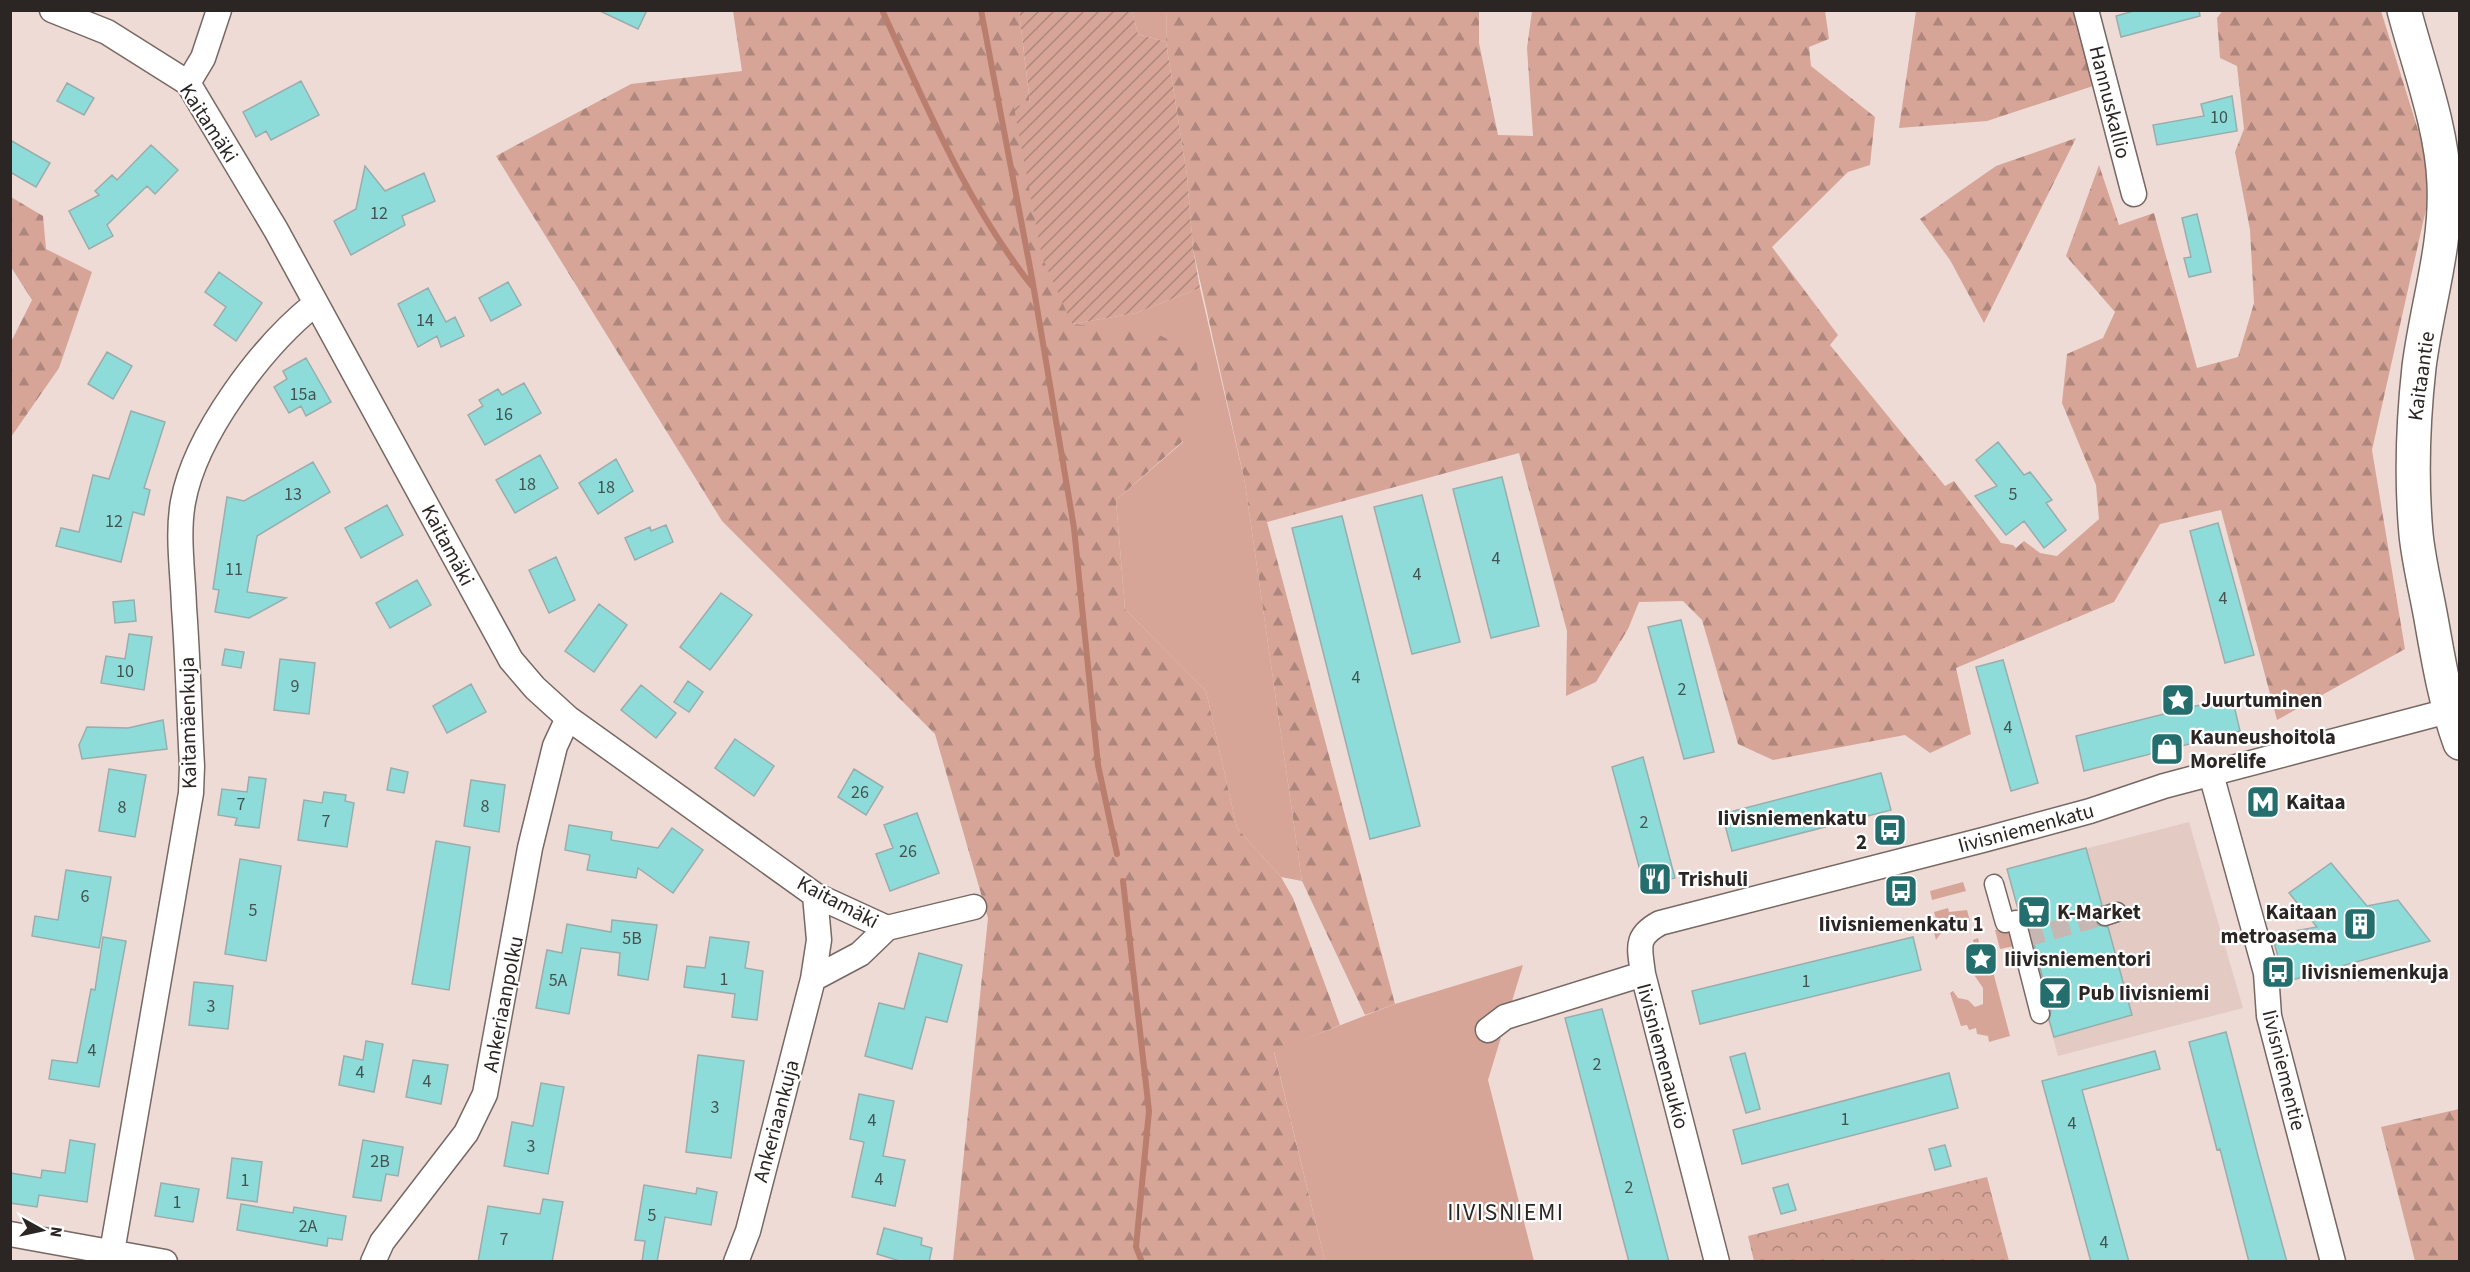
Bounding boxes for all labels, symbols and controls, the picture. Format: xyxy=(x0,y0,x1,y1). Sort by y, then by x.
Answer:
street label: Hannuskallio xyxy=(2081,42,2139,162)
street label: Kaitamäki xyxy=(172,78,246,168)
house number: 10 xyxy=(2210,105,2228,130)
house number: 12 xyxy=(370,201,388,226)
house number: 14 xyxy=(416,308,434,333)
street label: Kaitaantie xyxy=(2400,329,2442,423)
house number: 15a xyxy=(290,382,316,407)
house number: 16 xyxy=(495,402,513,427)
house number: 18 xyxy=(518,472,536,497)
house number: 18 xyxy=(597,475,615,500)
house number: 13 xyxy=(284,482,302,507)
house number: 5 xyxy=(2009,482,2018,507)
street label: Kaitamäki xyxy=(414,499,482,591)
house number: 12 xyxy=(105,509,123,534)
house number: 4 xyxy=(1492,546,1501,571)
house number: 11 xyxy=(225,557,243,582)
house number: 4 xyxy=(1413,562,1422,587)
house number: 4 xyxy=(2219,586,2228,611)
street label: Kaitamäenkuja xyxy=(172,657,204,789)
house number: 10 xyxy=(116,659,134,684)
house number: 4 xyxy=(1352,665,1361,690)
house number: 9 xyxy=(291,674,300,699)
house number: 2 xyxy=(1678,677,1687,702)
place icon: Juurtuminen xyxy=(2160,682,2196,718)
place label: Juurtuminen xyxy=(2201,685,2323,715)
house number: 4 xyxy=(2004,715,2013,740)
place label: Kauneushoitola Morelife xyxy=(2190,722,2336,776)
shop icon: Kauneushoitola Morelife xyxy=(2149,731,2185,767)
house number: 26 xyxy=(851,780,869,805)
metro station icon: Kaitaa xyxy=(2245,784,2281,820)
place label: Kaitaa xyxy=(2286,787,2346,817)
house number: 7 xyxy=(237,792,246,817)
house number: 8 xyxy=(481,794,490,819)
house number: 8 xyxy=(118,795,127,820)
street label: Iivisniemenkatu xyxy=(1955,795,2097,861)
place label: Iivisniemenkatu 2 xyxy=(1717,803,1867,857)
house number: 7 xyxy=(322,809,331,834)
house number: 2 xyxy=(1640,810,1649,835)
bus stop icon: Iivisniemenkatu 2 xyxy=(1872,812,1908,848)
house number: 26 xyxy=(899,839,917,864)
restaurant icon: Trishuli xyxy=(1637,861,1673,897)
place label: Trishuli xyxy=(1678,864,1748,894)
street label: Kaitamäki xyxy=(792,868,884,936)
bus stop icon: Iivisniemenkatu 1 xyxy=(1883,873,1919,909)
house number: 6 xyxy=(81,884,90,909)
supermarket icon: K-Market xyxy=(2016,894,2052,930)
place label: K-Market xyxy=(2057,897,2141,927)
place label: Kaitaan metroasema xyxy=(2220,897,2337,951)
house number: 5 xyxy=(249,898,258,923)
building icon: Kaitaan metroasema xyxy=(2342,906,2378,942)
place label: Iivisniemenkatu 1 xyxy=(1818,909,1984,939)
house number: 5B xyxy=(622,926,642,951)
street label: Ankeriaanpolku xyxy=(475,933,531,1075)
place icon: Iiivisniementori xyxy=(1963,941,1999,977)
place label: Iiivisniementori xyxy=(2004,944,2151,974)
bus stop icon: Iivisniemenkuja xyxy=(2260,954,2296,990)
place label: Iivisniemenkuja xyxy=(2301,957,2449,987)
house number: 1 xyxy=(720,967,728,992)
house number: 5A xyxy=(549,968,568,993)
house number: 1 xyxy=(1802,969,1810,994)
bar icon: Pub Iivisniemi xyxy=(2037,975,2073,1011)
place label: Pub Iivisniemi xyxy=(2078,978,2209,1008)
street label: Iivisniemenaukio xyxy=(1629,980,1697,1132)
house number: 3 xyxy=(207,994,216,1019)
street label: Iivisniementie xyxy=(2255,1006,2313,1134)
house number: 4 xyxy=(88,1038,97,1063)
house number: 2 xyxy=(1593,1052,1602,1077)
street label: Ankeriaankuja xyxy=(745,1056,807,1186)
house number: 4 xyxy=(356,1060,365,1085)
house number: 4 xyxy=(423,1069,432,1094)
house number: 3 xyxy=(711,1095,720,1120)
house number: 1 xyxy=(1841,1107,1849,1132)
house number: 4 xyxy=(868,1108,877,1133)
house number: 4 xyxy=(2068,1111,2077,1136)
house number: 3 xyxy=(527,1134,536,1159)
house number: 2B xyxy=(370,1149,390,1174)
house number: 4 xyxy=(875,1167,884,1192)
house number: 1 xyxy=(241,1168,249,1193)
house number: 2 xyxy=(1625,1175,1634,1200)
house number: 1 xyxy=(173,1190,181,1215)
district label: IIVISNIEMI xyxy=(1447,1195,1565,1230)
north arrow xyxy=(12,1200,72,1260)
house number: 5 xyxy=(648,1203,657,1228)
house number: 2A xyxy=(299,1214,318,1239)
text: N xyxy=(44,1225,67,1239)
house number: 7 xyxy=(500,1227,509,1252)
house number: 4 xyxy=(2100,1230,2109,1255)

